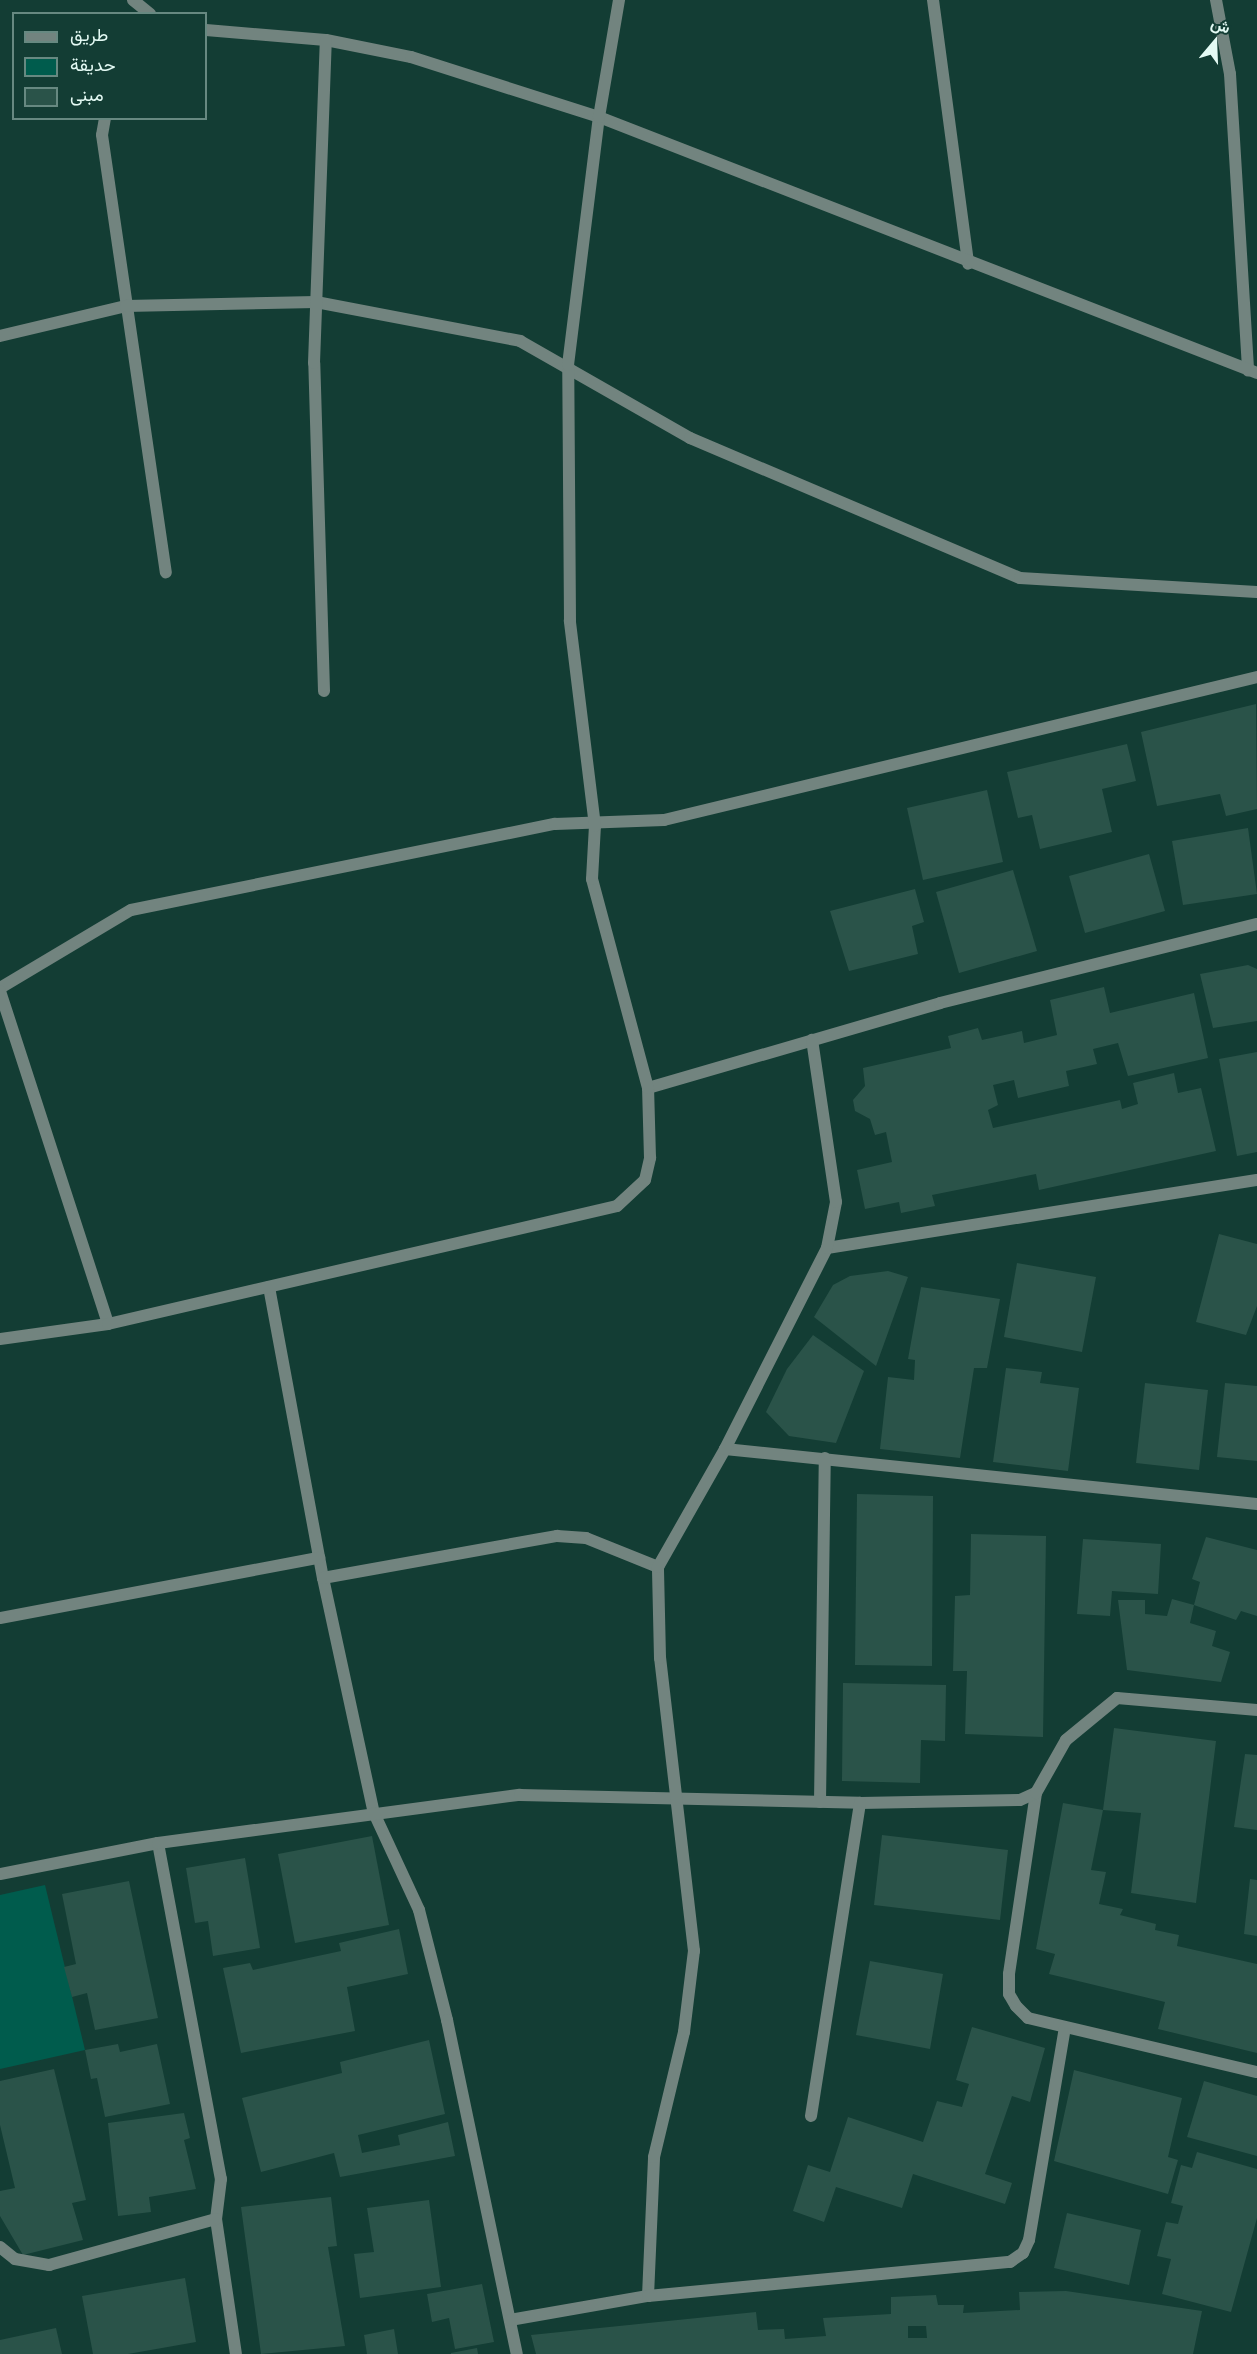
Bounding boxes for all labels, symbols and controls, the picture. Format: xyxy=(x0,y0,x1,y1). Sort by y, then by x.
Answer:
legend xyxy=(12,12,207,120)
north arrow xyxy=(1185,12,1245,72)
text: ش xyxy=(1209,12,1233,38)
text: طريق xyxy=(70,23,108,46)
text: حديقة xyxy=(70,53,116,76)
text: مبنى xyxy=(70,83,104,106)

